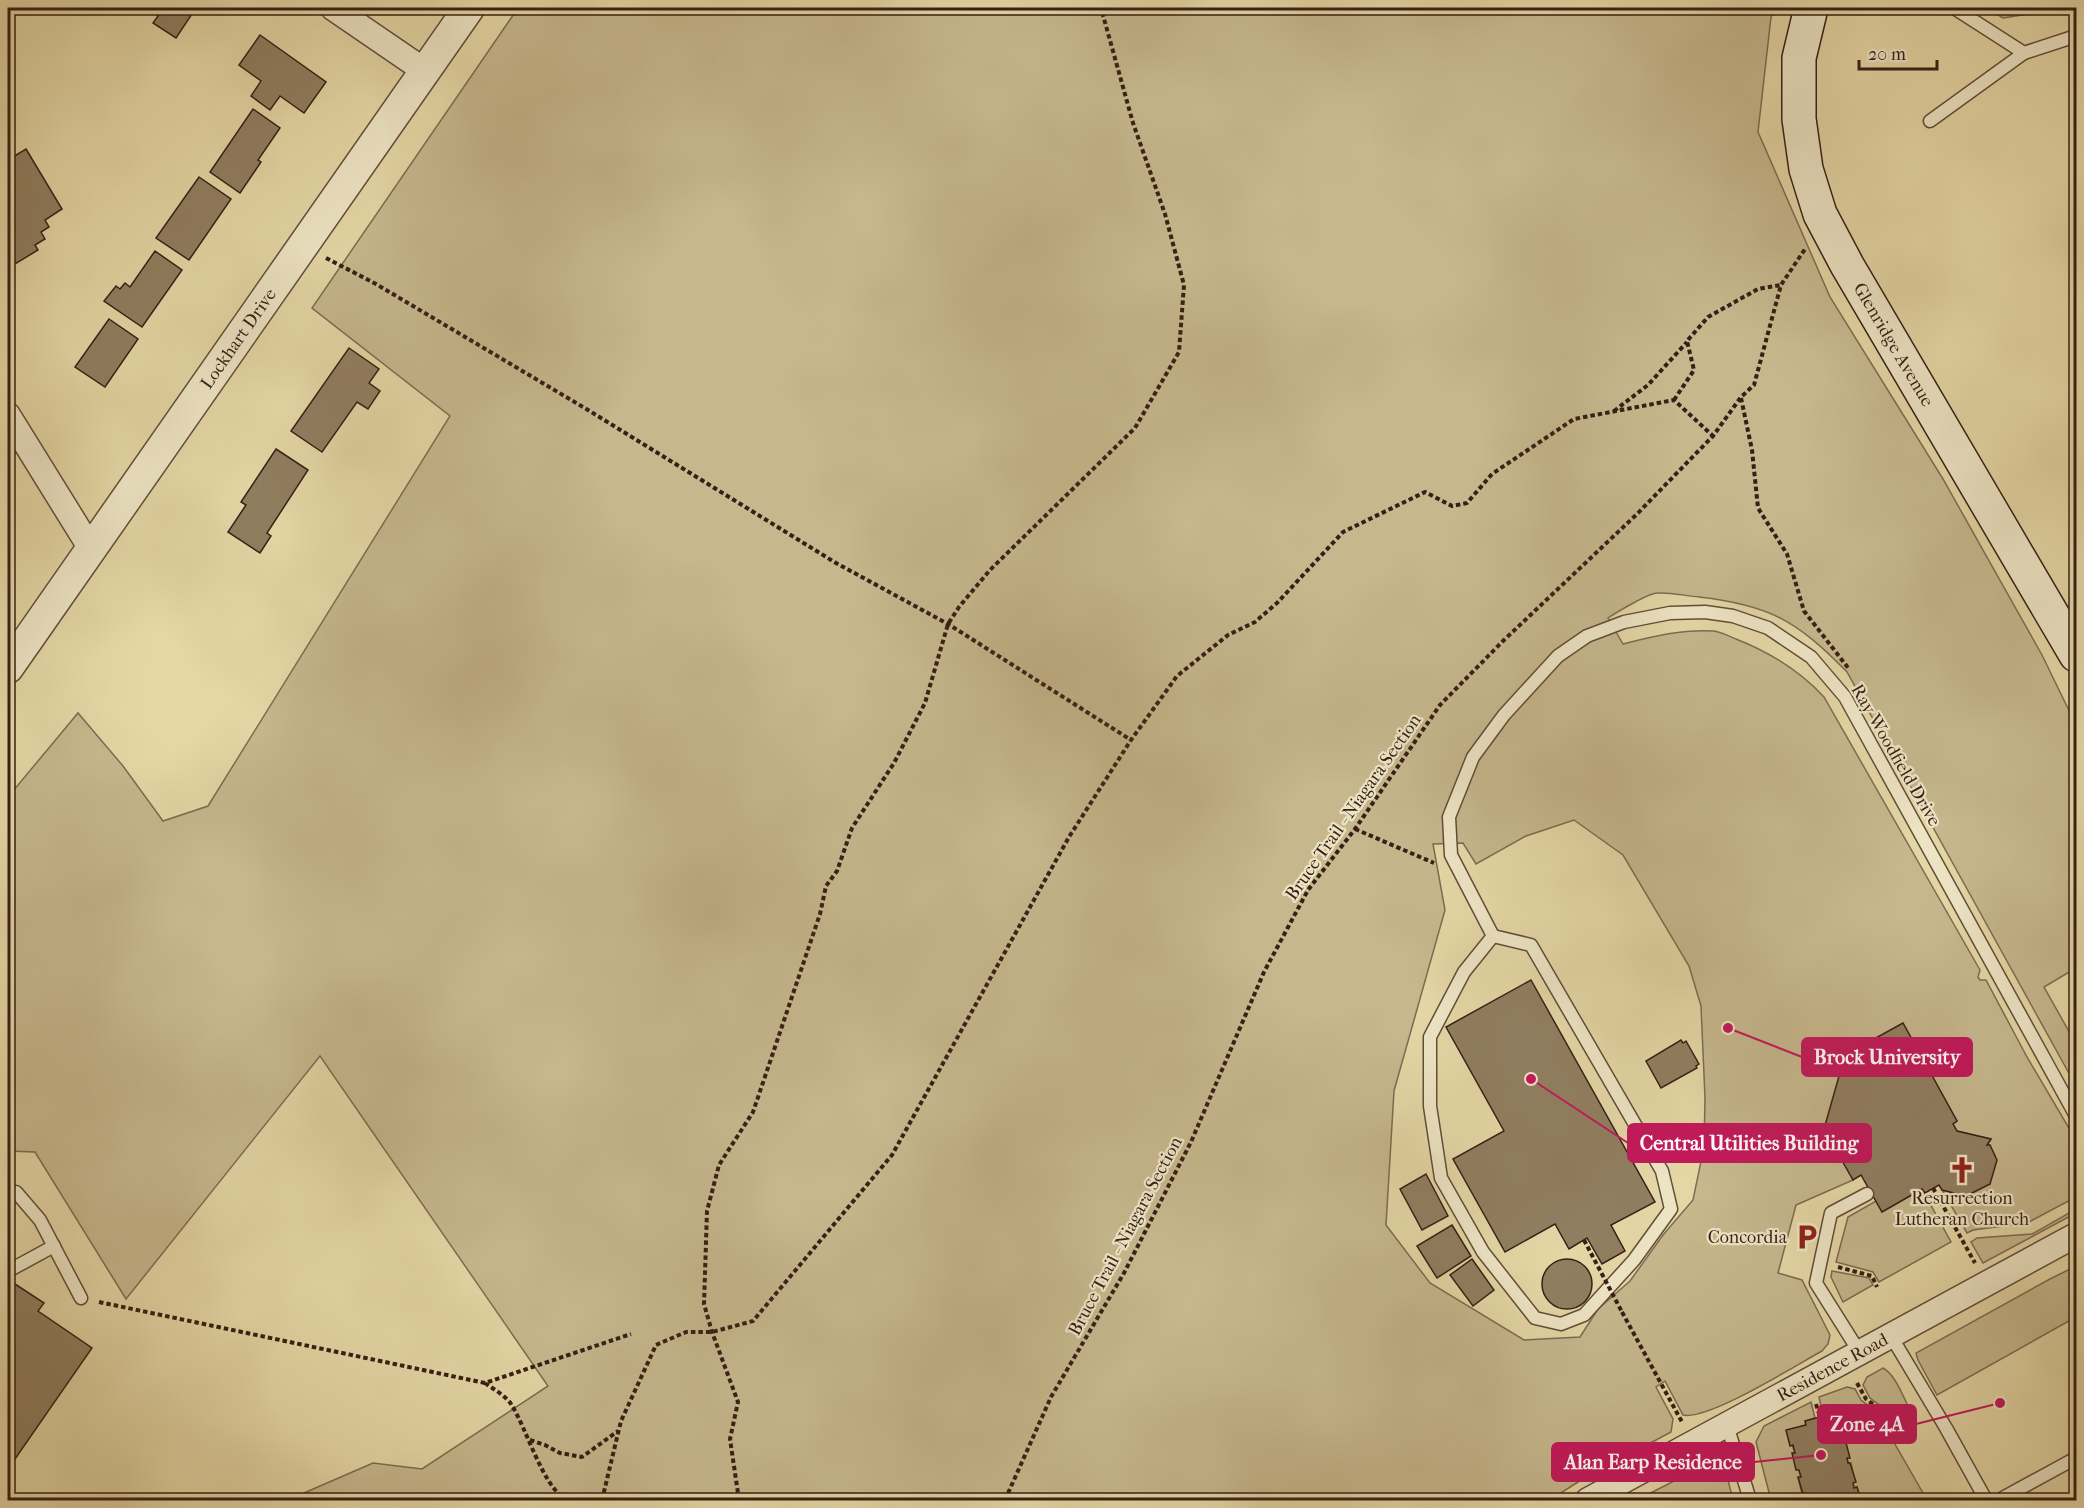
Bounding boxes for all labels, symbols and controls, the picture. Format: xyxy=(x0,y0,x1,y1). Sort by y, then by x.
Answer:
scale bar xyxy=(1859,33,1937,71)
text: 20 m xyxy=(1868,44,1906,65)
street label: Glenridge Avenue xyxy=(1849,279,1938,411)
street label: Lockhart Drive xyxy=(196,284,281,393)
street label: Ray Woodfield Drive xyxy=(1846,680,1945,830)
street label: Bruce Trail - Niagara Section xyxy=(1281,710,1426,904)
callout: Brock University xyxy=(1802,1038,1972,1076)
text: Brock University xyxy=(1814,1046,1962,1069)
callout: Central Utilities Building xyxy=(1628,1124,1871,1162)
text: Central Utilities Building xyxy=(1640,1132,1860,1155)
street label: Bruce Trail - Niagara Section xyxy=(1064,1133,1187,1339)
church icon: Resurrection Lutheran Church xyxy=(1947,1155,1977,1185)
place label: Resurrection Lutheran Church xyxy=(1895,1188,2029,1230)
parking icon: Concordia xyxy=(1792,1222,1822,1252)
place label: Concordia xyxy=(1708,1227,1788,1248)
street label: Residence Road xyxy=(1773,1329,1892,1406)
callout: Zone 4A xyxy=(1818,1405,1916,1443)
text: Zone 4A xyxy=(1830,1413,1905,1437)
callout: Alan Earp Residence xyxy=(1552,1443,1754,1481)
text: Alan Earp Residence xyxy=(1562,1451,1742,1474)

